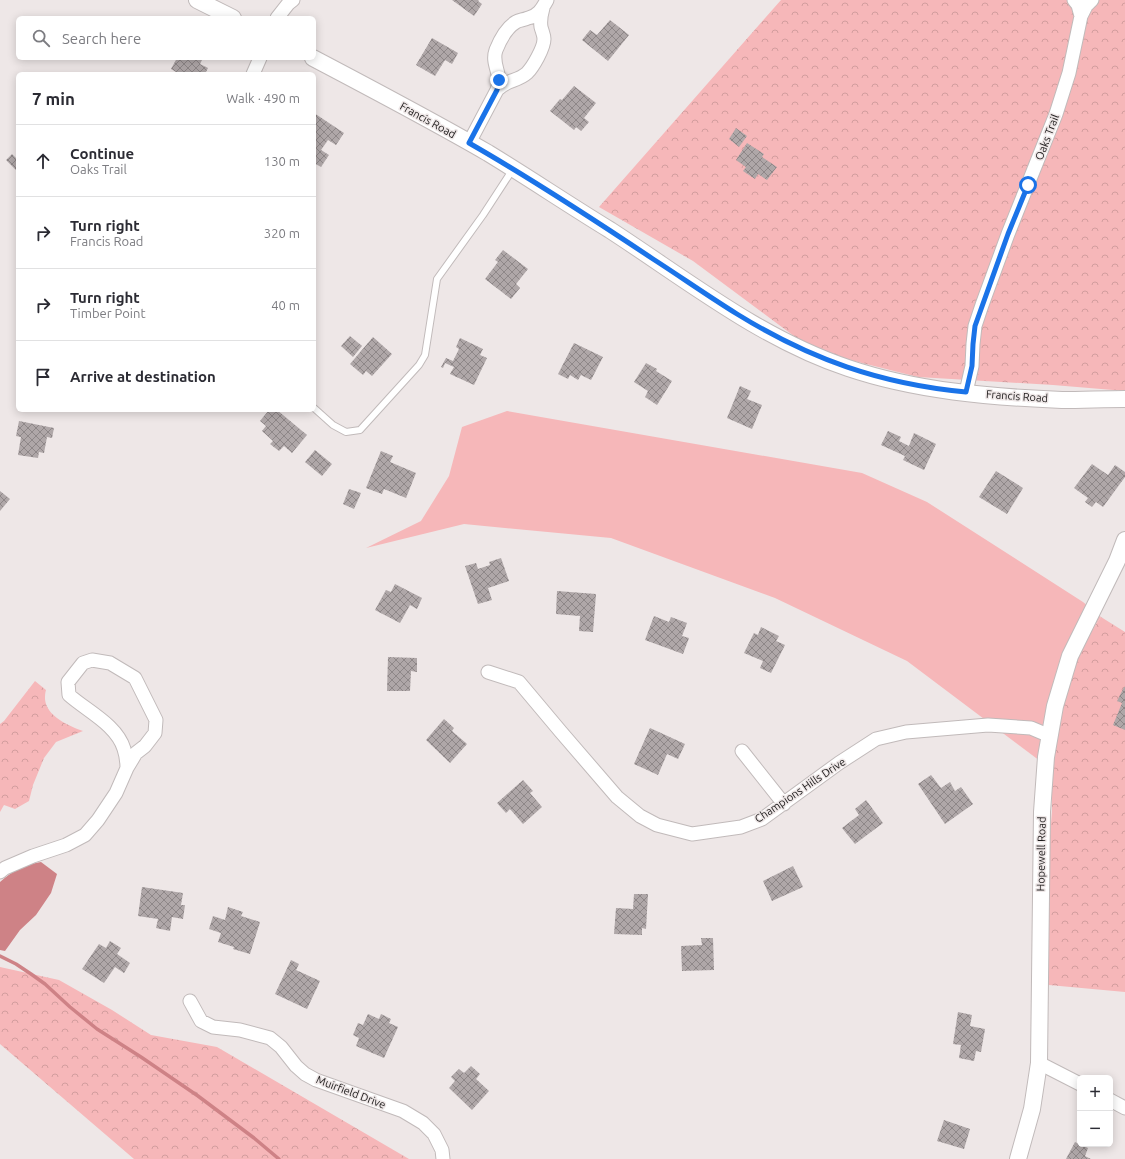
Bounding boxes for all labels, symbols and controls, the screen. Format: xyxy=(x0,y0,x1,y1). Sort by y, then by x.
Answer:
search box xyxy=(16,16,316,60)
icon: search xyxy=(30,27,52,49)
text: Search here xyxy=(62,30,141,47)
route end xyxy=(490,71,508,89)
text: 7 min xyxy=(32,89,75,108)
text: Walk · 490 m xyxy=(226,91,300,105)
street label: Francis Road xyxy=(398,100,458,140)
street label: Oaks Trail xyxy=(1033,112,1061,162)
text: Continue xyxy=(70,145,134,162)
icon: ahead xyxy=(32,150,54,172)
text: 130 m xyxy=(264,154,300,168)
text: Oaks Trail xyxy=(70,162,127,176)
route start xyxy=(1019,176,1037,194)
text: Turn right xyxy=(70,217,140,234)
icon: right xyxy=(32,222,54,244)
text: 320 m xyxy=(264,226,300,240)
text: Francis Road xyxy=(70,234,143,248)
text: Turn right xyxy=(70,289,140,306)
icon: right xyxy=(32,294,54,316)
text: 40 m xyxy=(271,298,300,312)
text: Timber Point xyxy=(70,306,146,320)
icon: arrive xyxy=(32,366,54,388)
text: Arrive at destination xyxy=(70,368,216,385)
street label: Francis Road xyxy=(986,388,1048,404)
street label: Champions Hills Drive xyxy=(752,755,848,825)
street label: Hopewell Road xyxy=(1034,816,1048,892)
street label: Muirfield Drive xyxy=(315,1073,387,1111)
map controls xyxy=(1077,1075,1113,1147)
button: + xyxy=(1077,1075,1113,1111)
button: − xyxy=(1077,1111,1113,1147)

